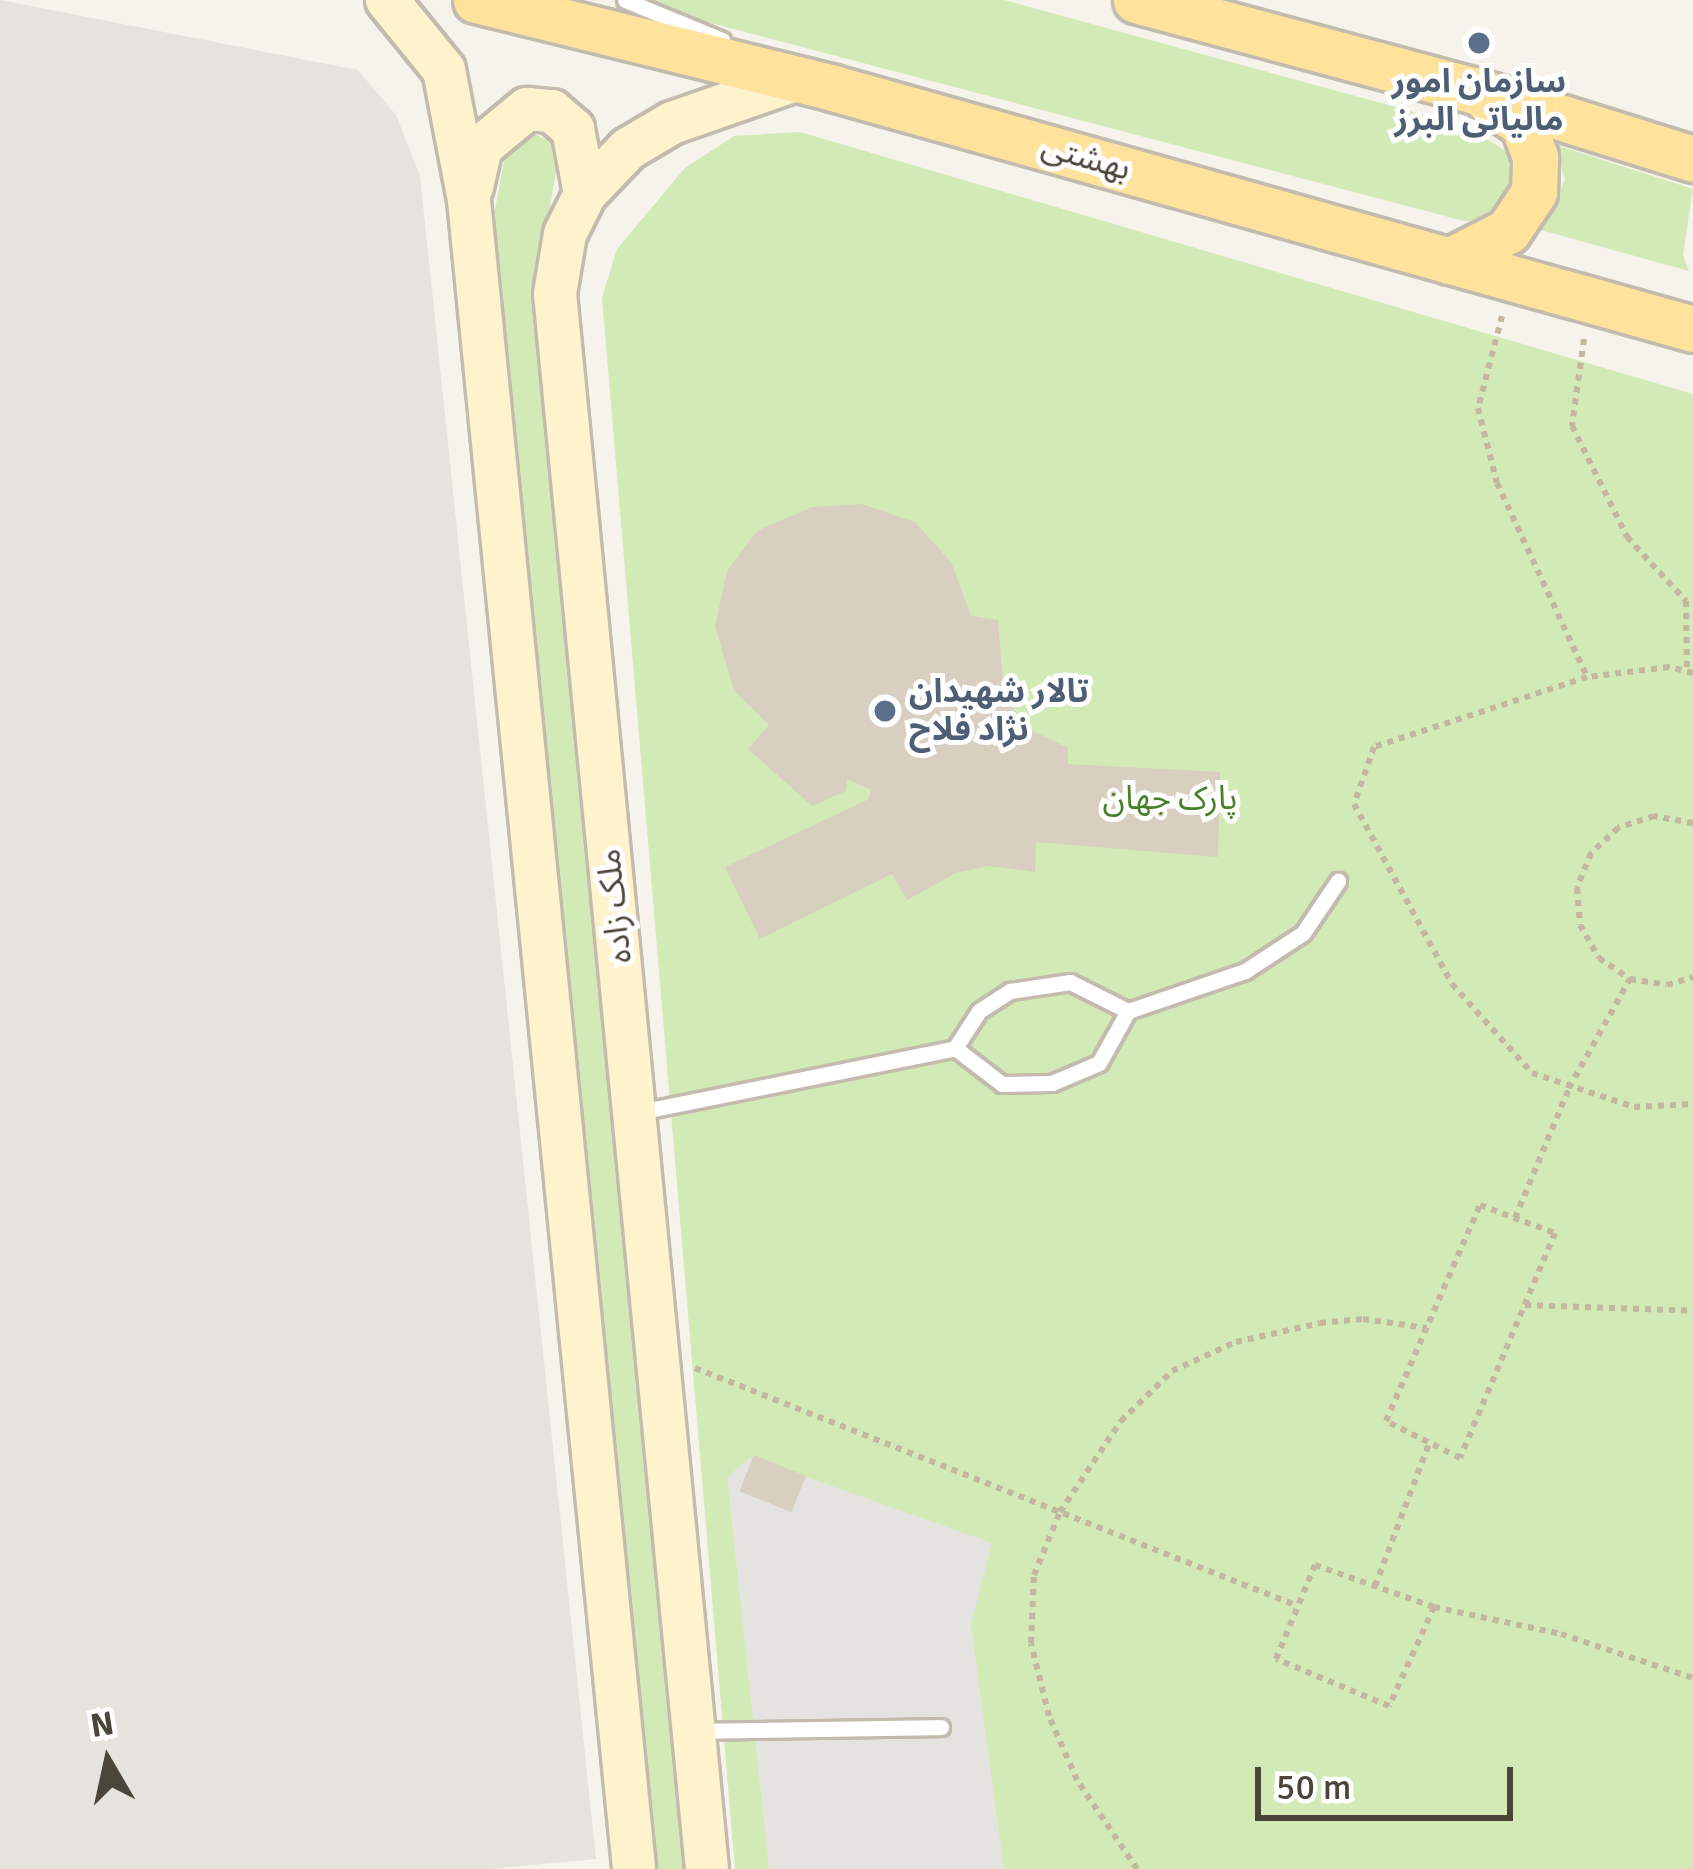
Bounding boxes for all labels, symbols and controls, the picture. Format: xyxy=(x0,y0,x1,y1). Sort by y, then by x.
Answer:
marker: سازمان امور مالیاتی البرز xyxy=(1466,30,1492,56)
place label: سازمان امور مالیاتی البرز xyxy=(1392,62,1566,140)
street label: بهشتى xyxy=(1037,127,1135,189)
place label: تالار شهیدان نژاد فلاح xyxy=(909,672,1089,750)
marker: تالار شهیدان نژاد فلاح xyxy=(872,698,898,724)
park label: پارک جهان xyxy=(1103,779,1237,819)
street label: ملک زاده xyxy=(589,847,641,965)
north arrow xyxy=(48,1701,168,1821)
text: N xyxy=(88,1703,117,1747)
scale bar xyxy=(1261,1743,1519,1817)
text: 50 m xyxy=(1276,1765,1352,1810)

